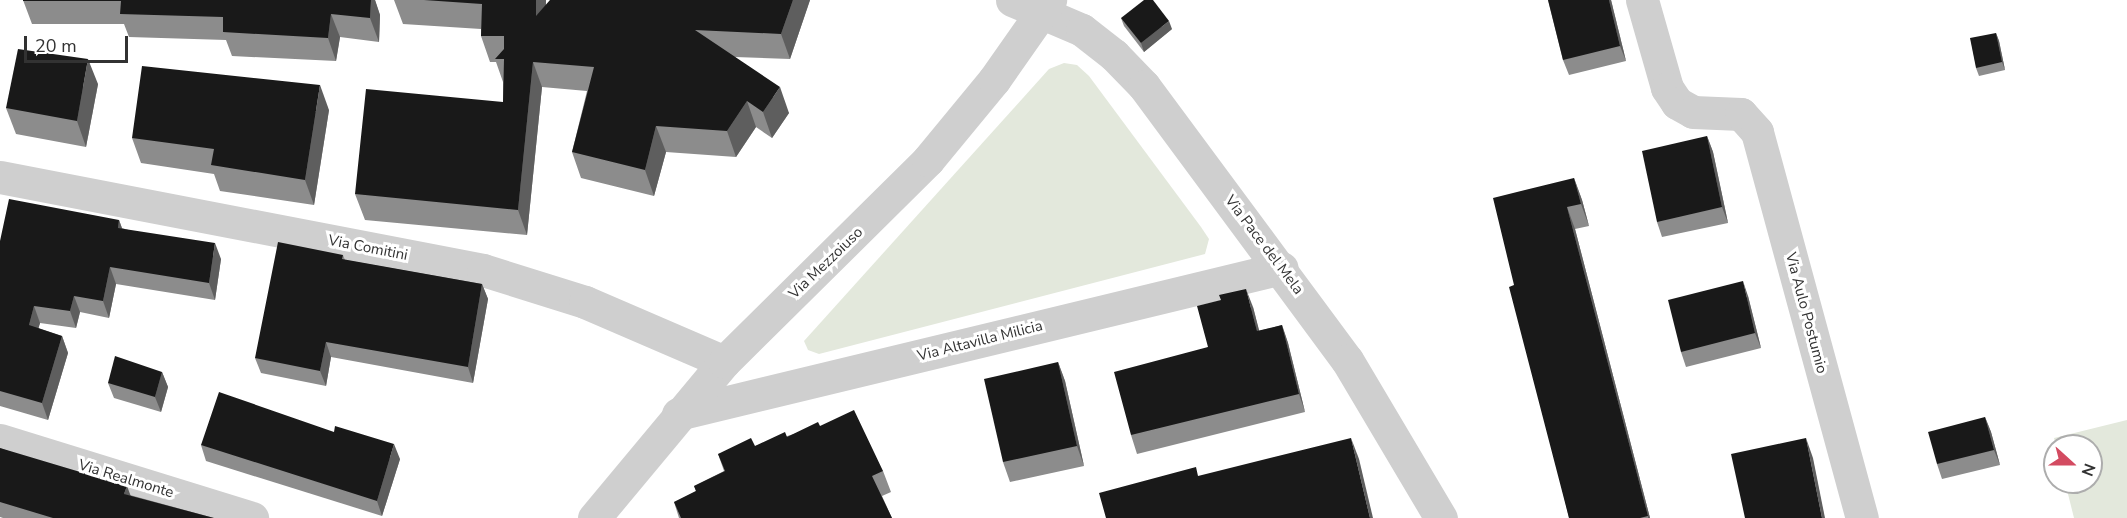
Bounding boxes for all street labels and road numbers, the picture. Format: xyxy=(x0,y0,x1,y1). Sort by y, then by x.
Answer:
street label: Via Pace del Mela xyxy=(1221,192,1307,298)
street label: Via Mezzoiuso xyxy=(785,223,867,303)
street label: Via Comitini xyxy=(327,231,409,265)
street label: Via Aulo Postumio xyxy=(1781,251,1831,375)
street label: Via Altavilla Milicia xyxy=(915,317,1045,365)
street label: Via Realmonte xyxy=(76,456,176,502)

